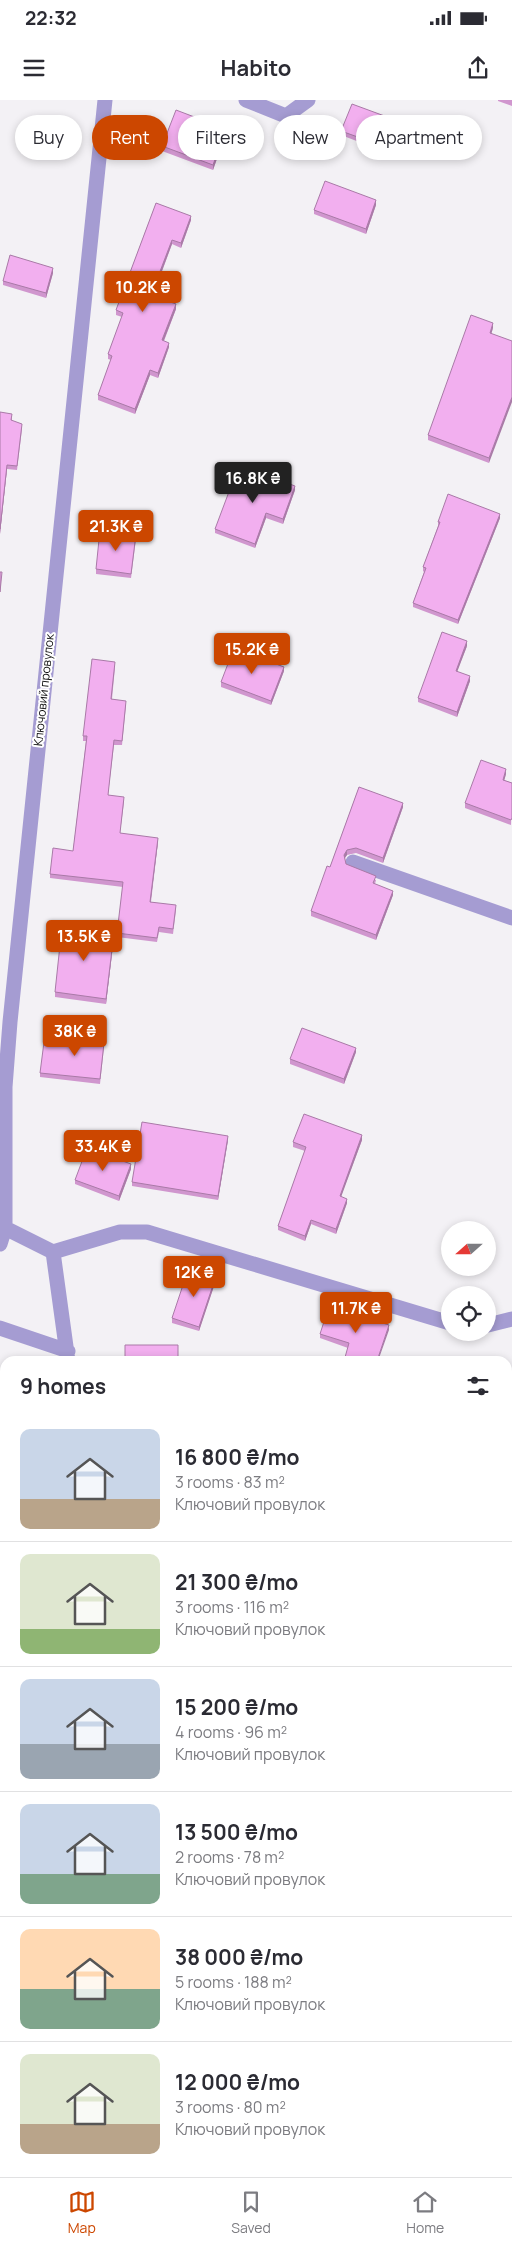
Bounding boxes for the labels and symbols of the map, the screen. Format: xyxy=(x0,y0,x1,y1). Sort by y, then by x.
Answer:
pin: 10.2K ₴ xyxy=(97,270,189,313)
pin: 16.8K ₴ xyxy=(207,462,299,504)
pin: 21.3K ₴ xyxy=(70,510,162,552)
street label: Ключовий провулок xyxy=(29,632,58,747)
pin: 15.2K ₴ xyxy=(206,632,298,675)
pin: 13.5K ₴ xyxy=(38,920,130,962)
pin: 38K ₴ xyxy=(40,1014,110,1057)
pin: 33.4K ₴ xyxy=(57,1130,149,1172)
north arrow xyxy=(441,1221,496,1276)
pin: 12K ₴ xyxy=(159,1256,229,1298)
pin: 11.7K ₴ xyxy=(310,1292,402,1334)

